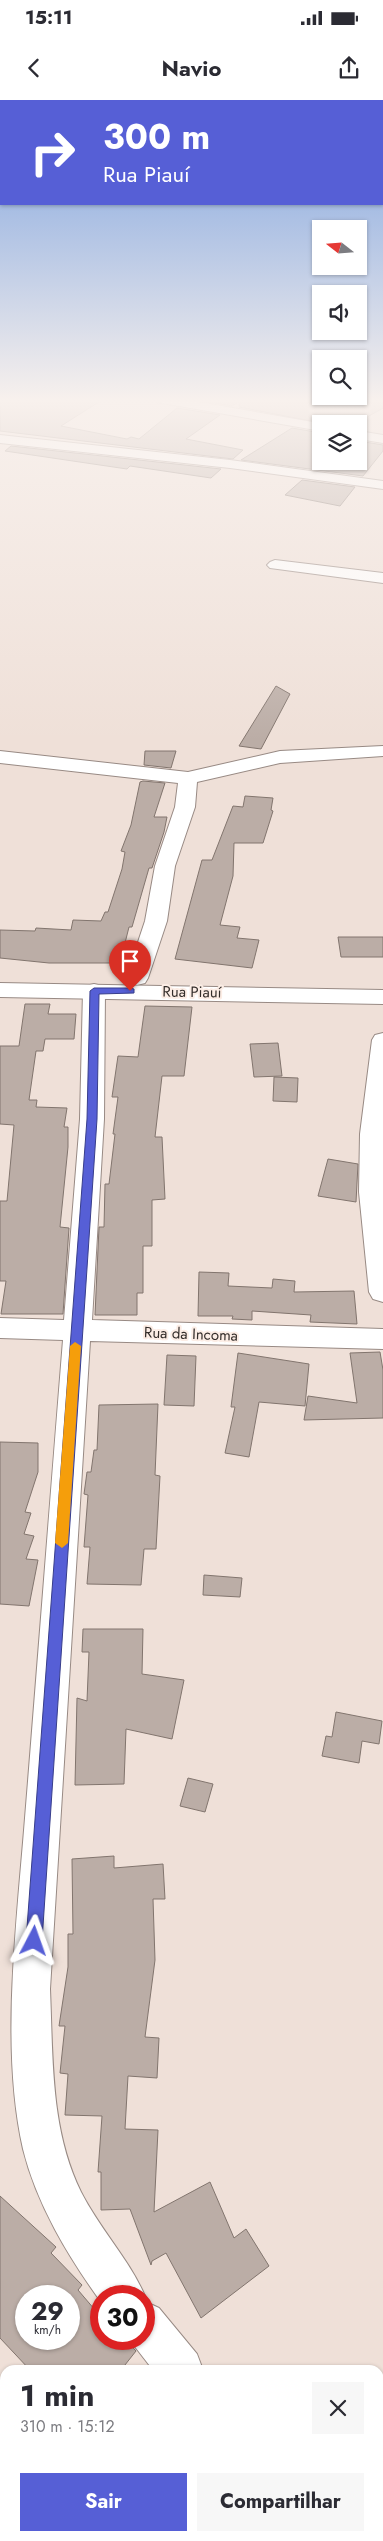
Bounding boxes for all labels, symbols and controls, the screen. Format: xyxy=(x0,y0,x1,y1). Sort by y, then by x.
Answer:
text: 15:11 xyxy=(25,4,72,31)
text: Navio xyxy=(162,52,221,84)
icon: back xyxy=(20,54,48,82)
icon: share xyxy=(335,54,363,82)
text: 300 m xyxy=(103,112,210,162)
icon: right xyxy=(20,120,85,185)
text: Rua Piauí xyxy=(103,158,190,190)
north arrow xyxy=(312,220,368,275)
map controls xyxy=(312,220,367,470)
button: sound xyxy=(312,285,367,340)
button: search xyxy=(312,350,367,405)
button: layers xyxy=(312,415,367,470)
pin xyxy=(109,940,151,991)
icon: arrive xyxy=(116,947,144,975)
street label: Rua Piauí xyxy=(162,980,223,1004)
street label: Rua da Incoma xyxy=(144,1321,238,1347)
position arrow xyxy=(7,1914,59,1966)
speed limit sign: 30 xyxy=(90,2285,155,2350)
text: 29 xyxy=(31,2293,64,2329)
text: km/h xyxy=(34,2321,61,2339)
text: 1 min xyxy=(20,2374,94,2417)
button: close xyxy=(312,2382,364,2434)
text: 310 m · 15:12 xyxy=(20,2415,115,2438)
button: Sair xyxy=(20,2473,187,2531)
button: Compartilhar xyxy=(197,2473,364,2531)

